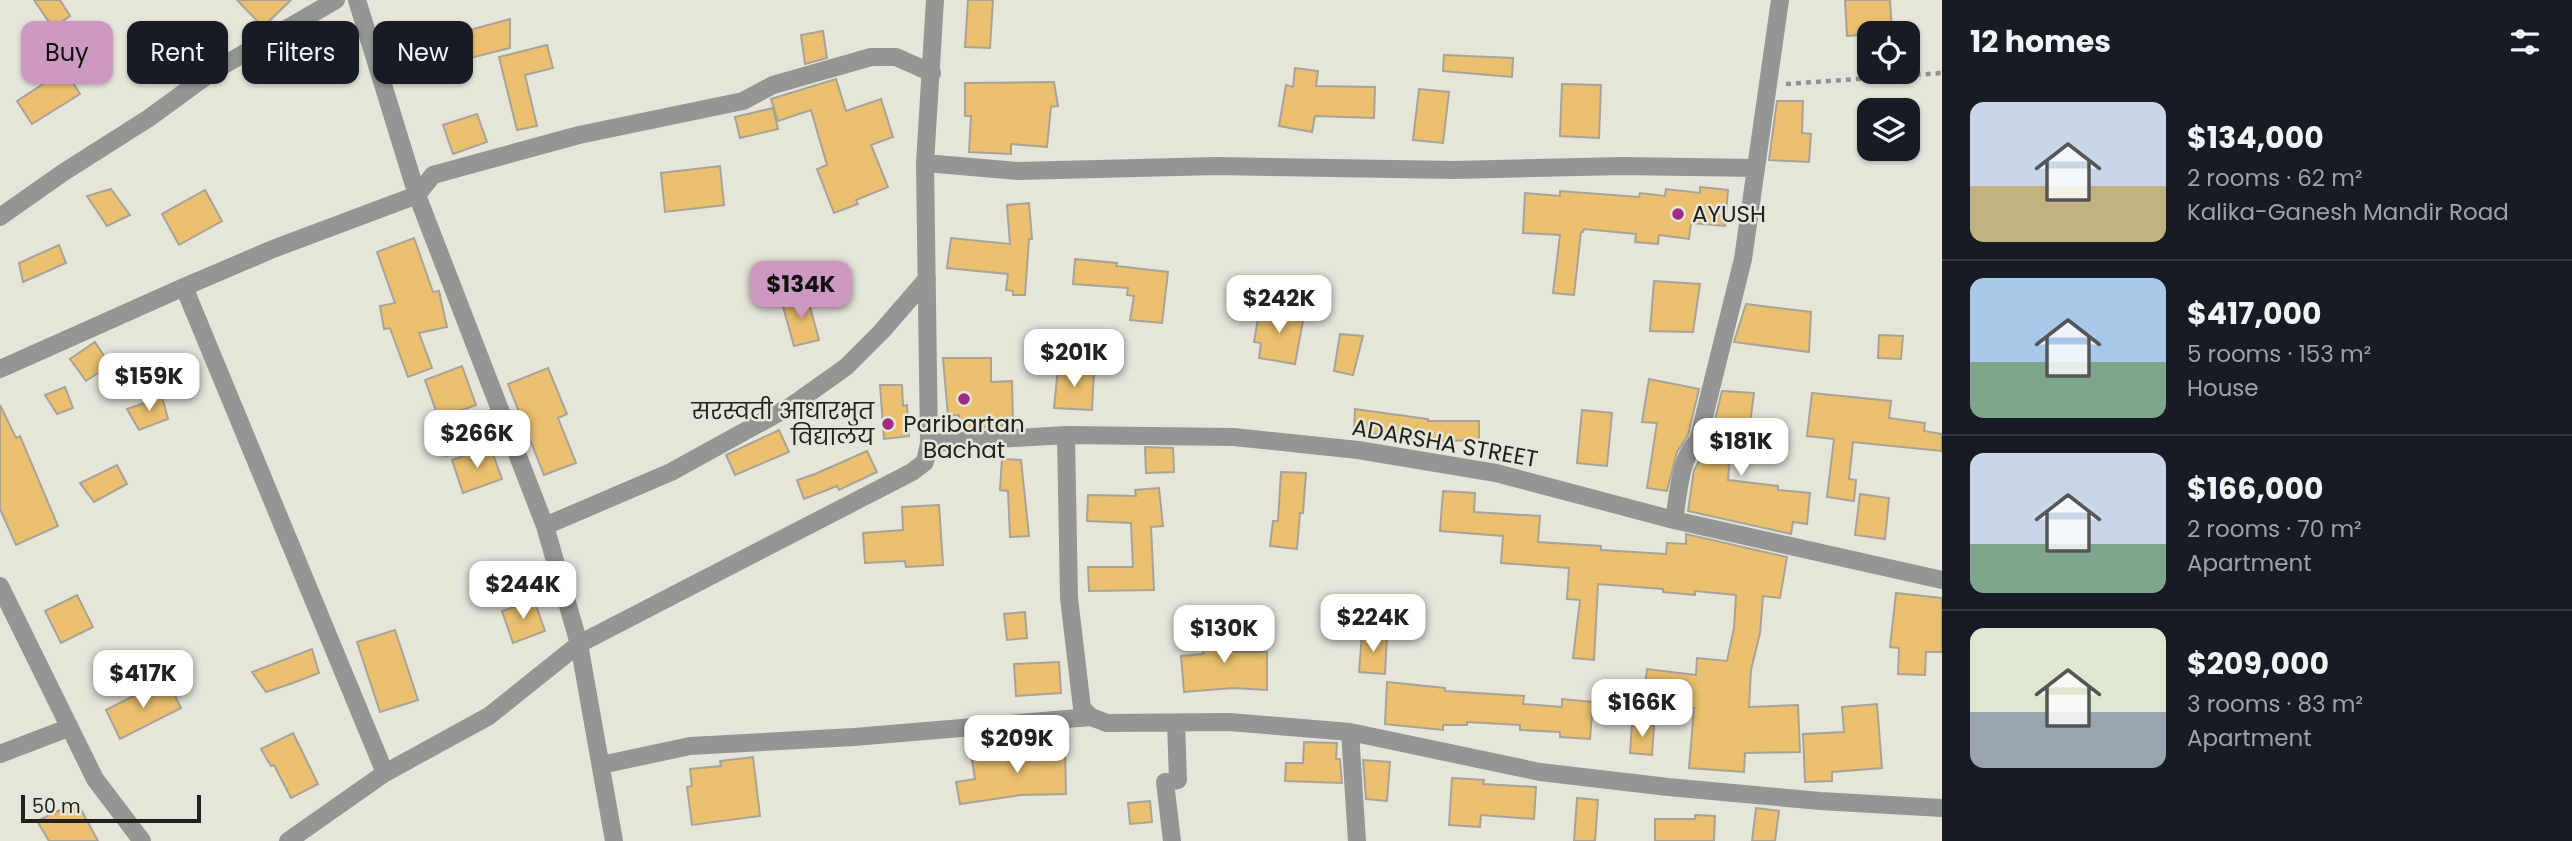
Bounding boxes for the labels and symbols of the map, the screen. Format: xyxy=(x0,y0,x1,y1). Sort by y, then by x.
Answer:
place label: AYUSH xyxy=(1692,198,1766,230)
marker: AYUSH xyxy=(1670,206,1686,222)
pin: $134K xyxy=(752,262,850,321)
pin: $242K xyxy=(1230,276,1328,335)
pin: $201K xyxy=(1025,330,1123,389)
pin: $159K xyxy=(100,354,198,413)
marker: Paribartan Bachat xyxy=(956,391,972,407)
place label: सरस्वती आधारभुत विद्यालय xyxy=(690,395,875,453)
place label: Paribartan Bachat xyxy=(903,408,1025,466)
pin: $266K xyxy=(428,410,526,470)
street label: ADARSHA STREET xyxy=(1350,411,1540,475)
marker: सरस्वती आधारभुत विद्यालय xyxy=(880,416,896,432)
pin: $181K xyxy=(1692,419,1790,478)
pin: $244K xyxy=(474,562,572,621)
pin: $224K xyxy=(1324,594,1422,654)
pin: $130K xyxy=(1175,606,1273,665)
pin: $417K xyxy=(94,650,192,710)
pin: $166K xyxy=(1593,680,1691,739)
pin: $209K xyxy=(968,716,1066,775)
scale bar xyxy=(21,792,201,824)

